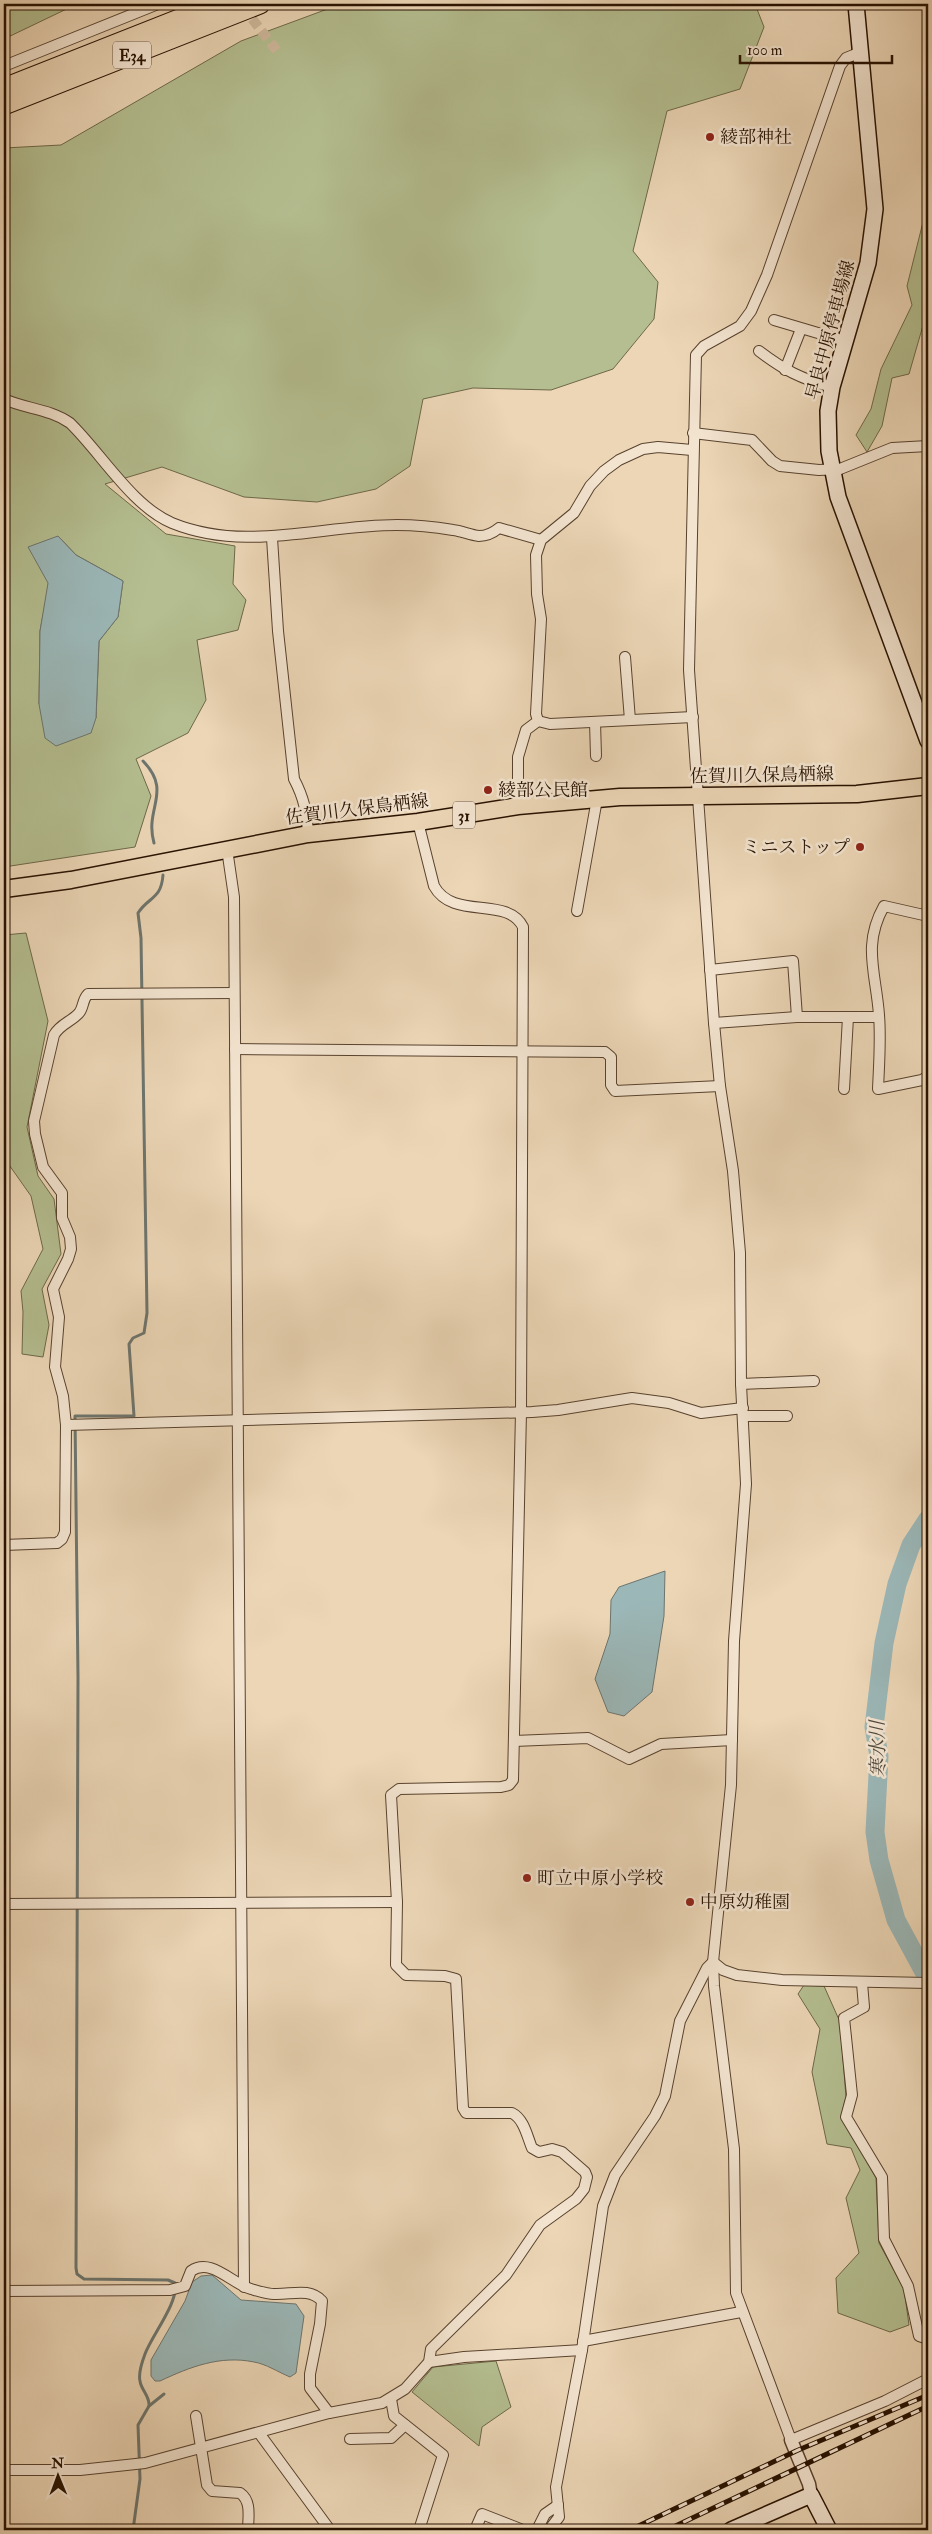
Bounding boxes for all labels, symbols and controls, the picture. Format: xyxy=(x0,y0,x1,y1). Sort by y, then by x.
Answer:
scale bar xyxy=(740,32,892,64)
text: 100 m xyxy=(747,41,783,60)
road number: E34 xyxy=(113,42,151,68)
place label: 綾部神社 xyxy=(720,126,792,149)
marker: 綾部神社 xyxy=(704,131,716,143)
street label: 早良中原停車場線 xyxy=(801,258,860,403)
street label: 佐賀川久保鳥栖線 xyxy=(690,763,834,788)
place label: 綾部公民館 xyxy=(498,779,588,802)
marker: 綾部公民館 xyxy=(482,784,494,796)
street label: 佐賀川久保鳥栖線 xyxy=(284,789,430,830)
road number: 31 xyxy=(453,802,475,828)
place label: ミニストップ xyxy=(743,836,850,859)
marker: ミニストップ xyxy=(854,841,866,853)
water label: 寒水川 xyxy=(865,1718,890,1778)
place label: 町立中原小学校 xyxy=(537,1867,663,1890)
marker: 町立中原小学校 xyxy=(521,1872,533,1884)
place label: 中原幼稚園 xyxy=(700,1891,790,1914)
marker: 中原幼稚園 xyxy=(684,1896,696,1908)
north arrow xyxy=(32,2452,82,2502)
text: N xyxy=(50,2455,65,2472)

